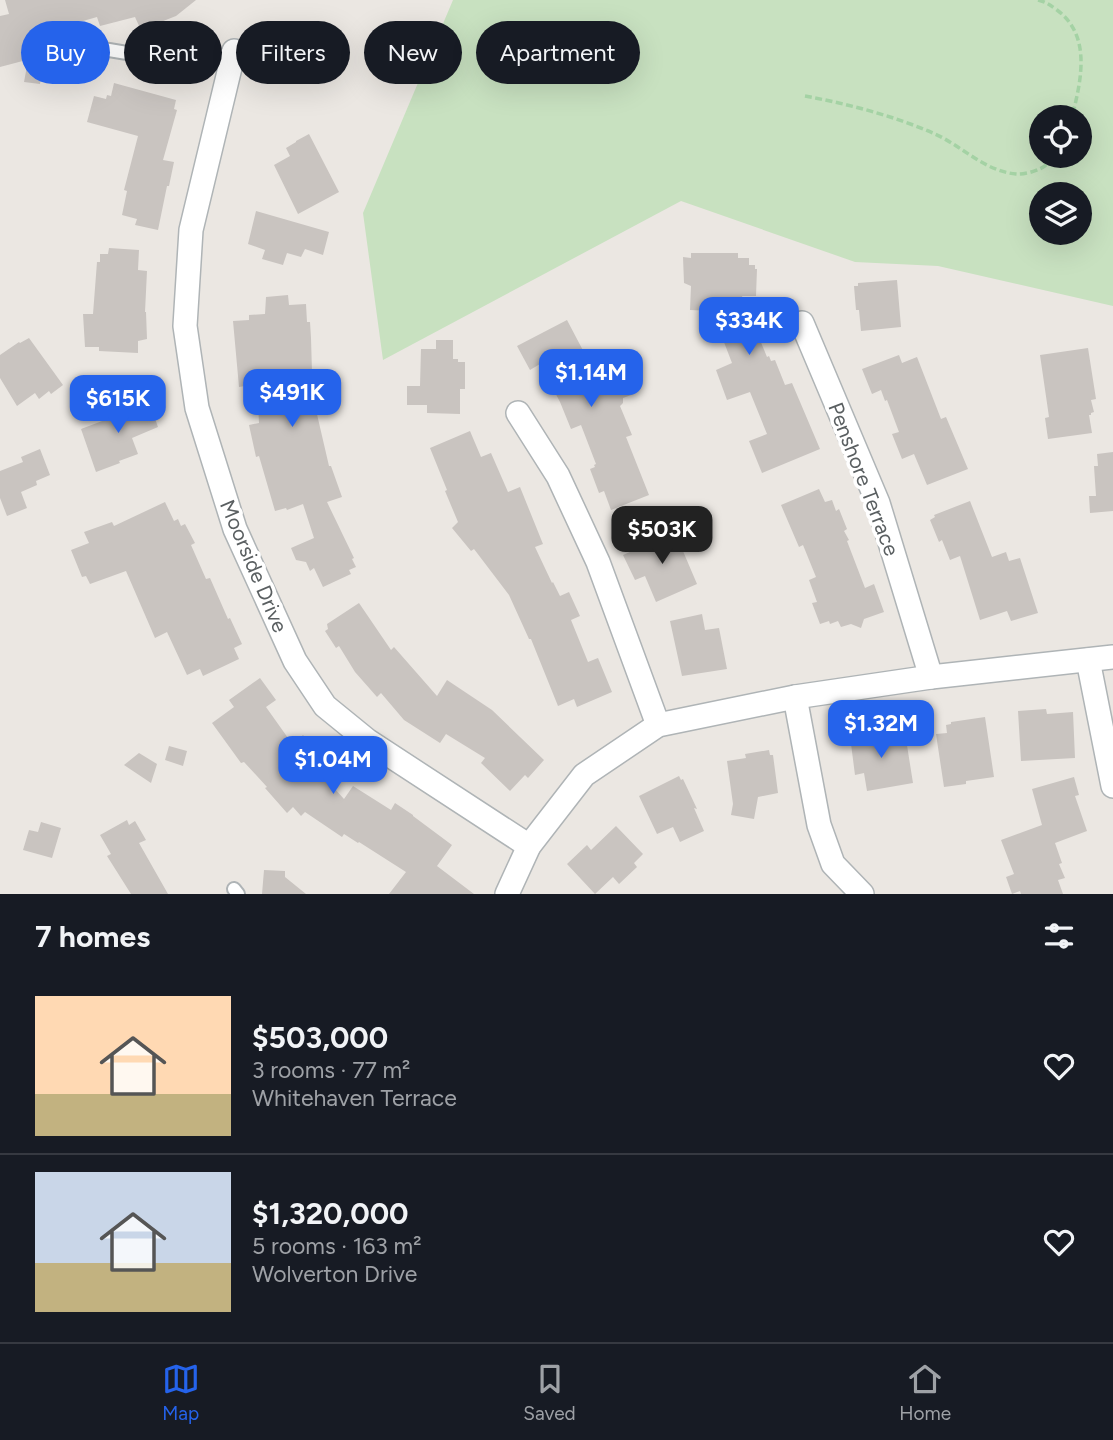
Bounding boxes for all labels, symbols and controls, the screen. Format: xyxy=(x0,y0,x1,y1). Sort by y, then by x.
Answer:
chip: Buy xyxy=(21,21,110,84)
chip: Rent xyxy=(124,21,222,84)
chip: Filters xyxy=(236,21,350,84)
chip: New xyxy=(364,21,462,84)
chip: Apartment xyxy=(476,21,640,84)
map controls xyxy=(1029,105,1092,245)
button: locate xyxy=(1029,105,1092,168)
button: layers xyxy=(1029,182,1092,245)
pin: $334K xyxy=(700,298,798,357)
text: $334K xyxy=(715,306,783,334)
pin: $1.14M xyxy=(534,350,648,409)
text: $1.14M xyxy=(555,358,627,386)
pin: $491K xyxy=(243,370,341,429)
pin: $615K xyxy=(69,376,167,435)
text: $491K xyxy=(259,378,325,406)
text: $615K xyxy=(86,384,150,412)
street label: Penshore Terrace xyxy=(823,399,905,559)
street label: Moorside Drive xyxy=(215,496,293,636)
pin: $503K xyxy=(613,506,711,566)
text: $503K xyxy=(627,515,697,543)
pin: $1.32M xyxy=(824,700,938,760)
text: $1.32M xyxy=(844,709,918,737)
pin: $1.04M xyxy=(276,736,390,796)
text: $1.04M xyxy=(294,745,372,773)
icon: filters xyxy=(1040,917,1078,955)
text: 7 homes xyxy=(35,918,150,955)
text: $503,000 xyxy=(252,1019,388,1056)
icon: home xyxy=(91,1024,175,1108)
icon: heart xyxy=(1040,1047,1078,1085)
text: 3 rooms · 77 m² xyxy=(252,1056,410,1084)
text: Whitehaven Terrace xyxy=(252,1084,457,1112)
text: $1,320,000 xyxy=(252,1195,409,1232)
icon: home xyxy=(91,1200,175,1284)
icon: heart xyxy=(1040,1223,1078,1261)
text: 5 rooms · 163 m² xyxy=(252,1232,421,1260)
text: Wolverton Drive xyxy=(252,1260,417,1288)
tab: Map xyxy=(162,1360,200,1425)
tab: Saved xyxy=(523,1360,576,1425)
tab: Home xyxy=(899,1360,951,1425)

